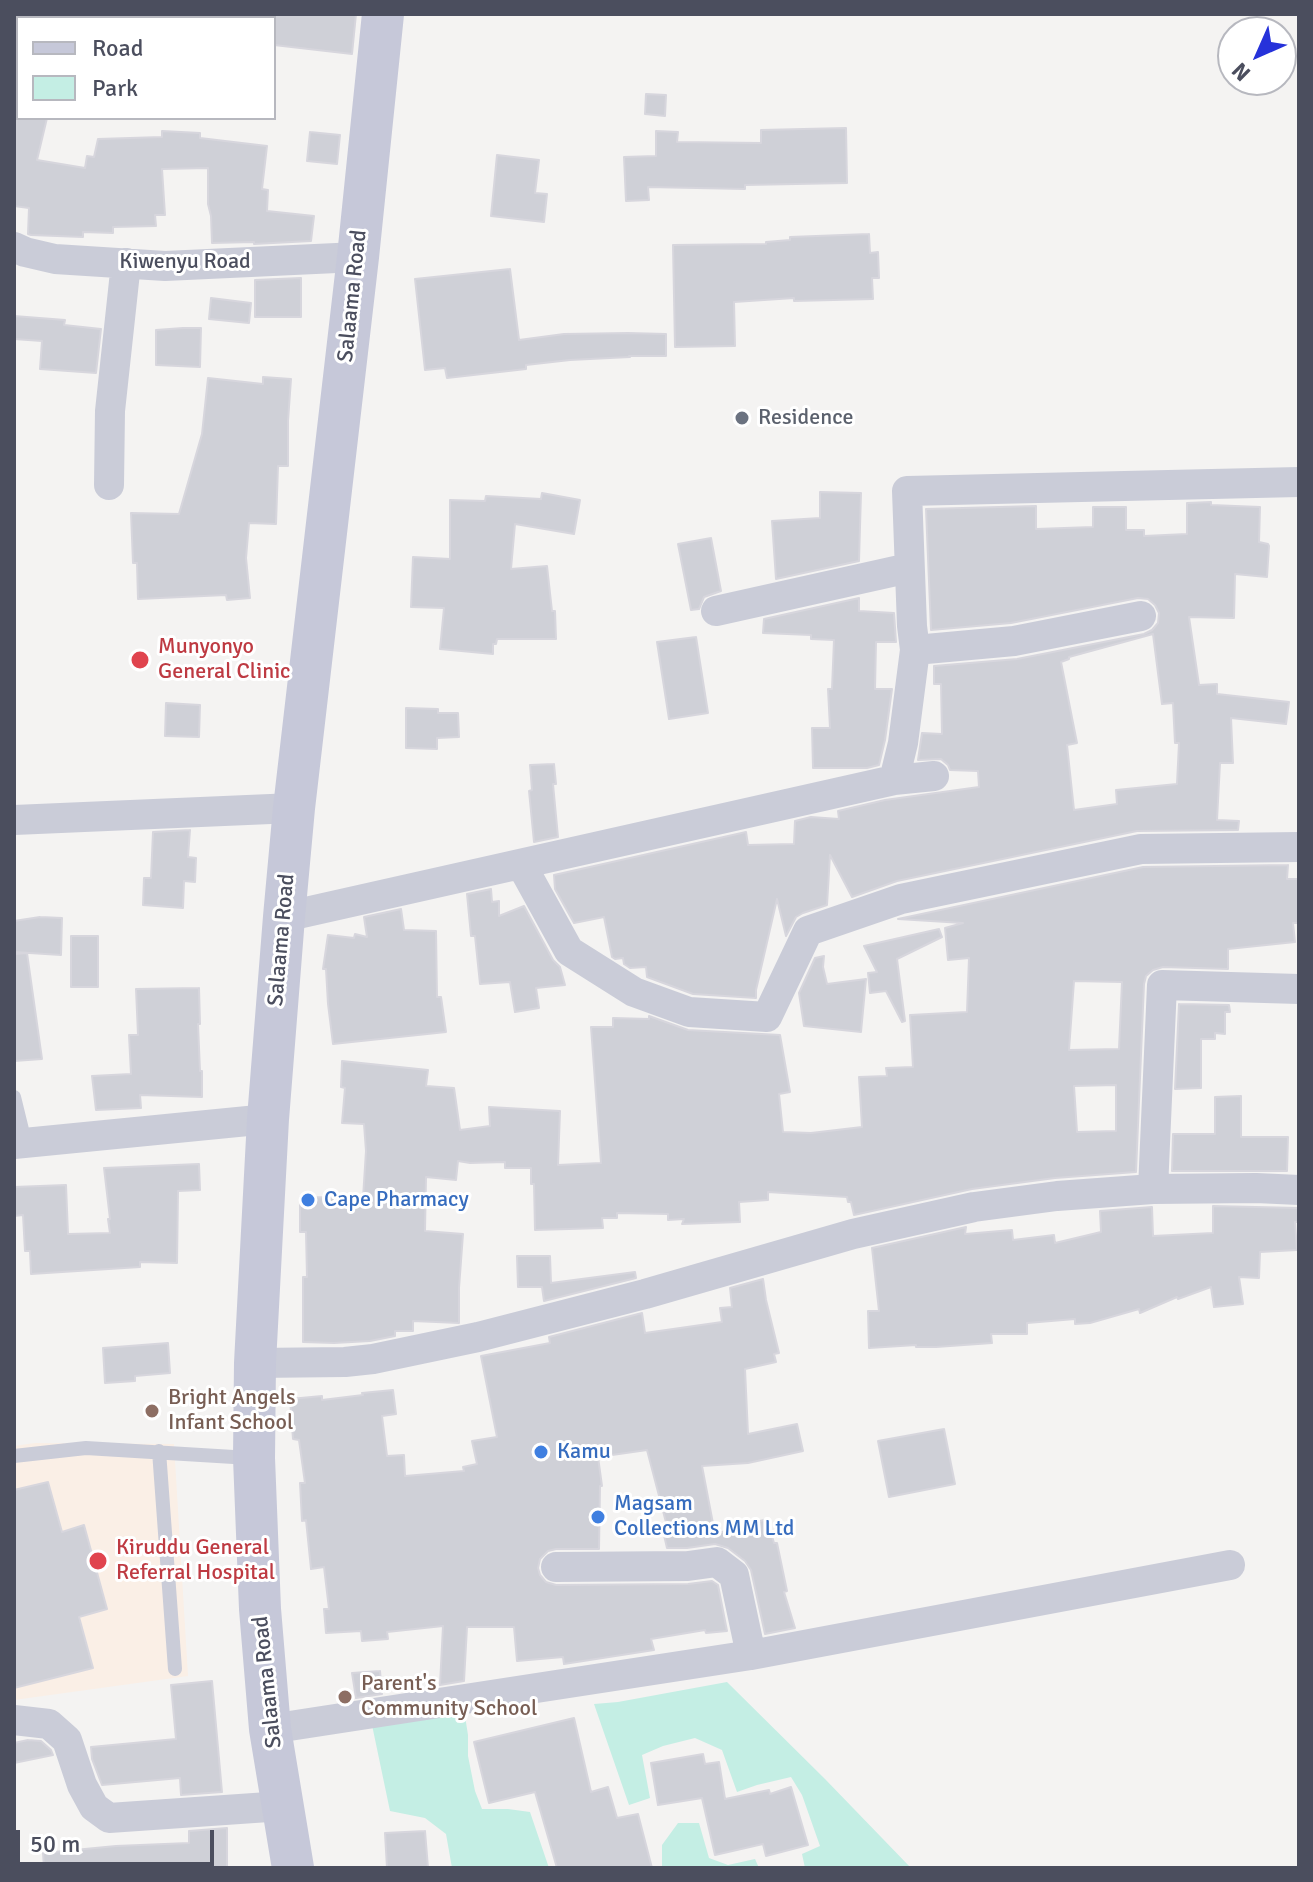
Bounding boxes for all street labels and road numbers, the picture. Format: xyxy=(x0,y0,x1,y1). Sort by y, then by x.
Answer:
street label: Salaama Road xyxy=(333,229,373,363)
street label: Kiwenyu Road xyxy=(119,249,251,275)
street label: Salaama Road xyxy=(263,873,301,1007)
street label: Salaama Road xyxy=(248,1615,288,1749)

